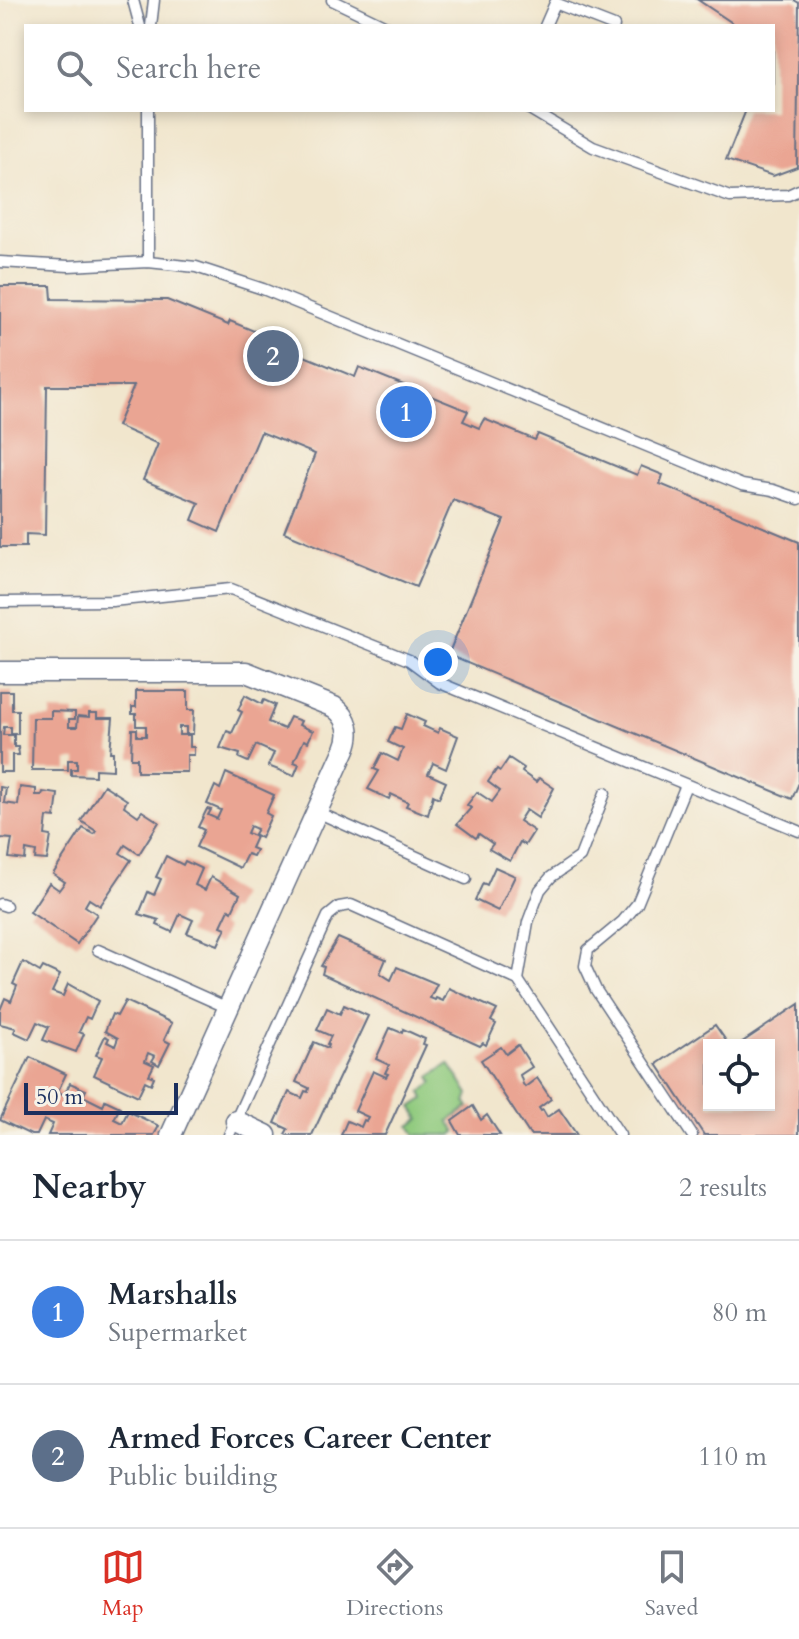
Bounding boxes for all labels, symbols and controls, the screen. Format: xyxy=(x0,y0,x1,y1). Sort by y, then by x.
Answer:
search box xyxy=(24,24,775,112)
icon: search xyxy=(52,46,96,90)
text: Search here xyxy=(116,48,261,89)
pin: 2 xyxy=(247,326,299,386)
pin: 1 xyxy=(380,382,432,442)
your location xyxy=(418,642,458,682)
map controls xyxy=(703,1039,775,1111)
button: locate xyxy=(703,1039,775,1111)
scale bar xyxy=(24,1079,178,1115)
text: 50 m xyxy=(36,1082,83,1112)
text: Nearby xyxy=(32,1164,147,1210)
text: 2 results xyxy=(679,1170,767,1205)
text: Marshalls xyxy=(108,1274,237,1315)
text: 1 xyxy=(51,1295,65,1330)
text: 80 m xyxy=(711,1295,767,1330)
text: Supermarket xyxy=(108,1315,247,1350)
text: Armed Forces Career Center xyxy=(108,1418,491,1459)
text: 2 xyxy=(51,1439,65,1474)
text: 110 m xyxy=(698,1439,767,1474)
text: Public building xyxy=(108,1459,277,1494)
tab: Map xyxy=(101,1545,145,1623)
tab: Directions xyxy=(346,1545,443,1623)
tab: Saved xyxy=(645,1545,698,1623)

